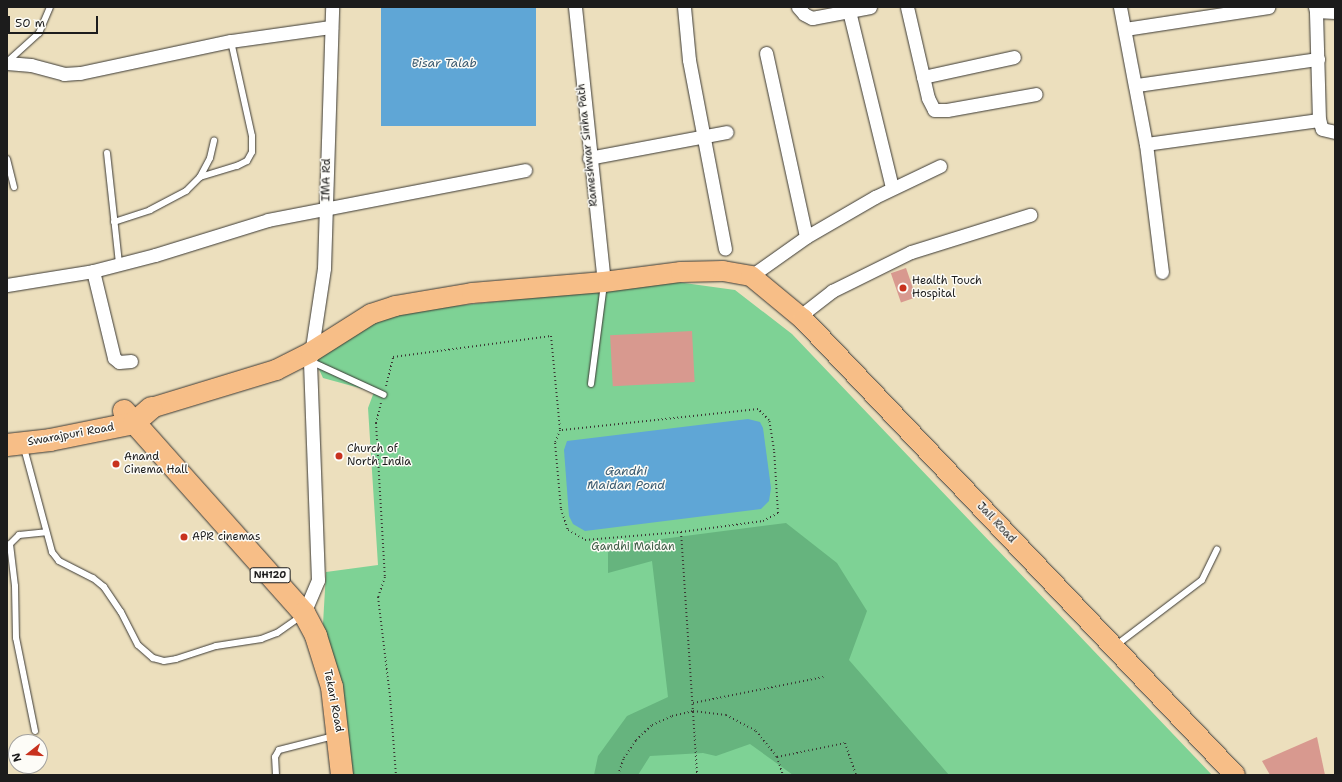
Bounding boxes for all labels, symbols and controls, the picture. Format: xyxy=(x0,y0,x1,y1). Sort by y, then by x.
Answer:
scale bar xyxy=(10,8,100,34)
text: 50 m xyxy=(15,15,45,31)
water label: Bisar Talab xyxy=(411,57,477,71)
street label: Rameshwar Sinha Path xyxy=(575,83,601,207)
street label: IMA Rd xyxy=(320,159,334,201)
place label: Health Touch Hospital xyxy=(912,275,982,301)
marker: Health Touch Hospital xyxy=(897,282,909,294)
street label: Swarajpuri Road xyxy=(27,421,115,449)
place label: Church of North India xyxy=(347,443,411,469)
place label: Anand Cinema Hall xyxy=(124,451,188,477)
marker: Church of North India xyxy=(334,451,344,461)
marker: Anand Cinema Hall xyxy=(111,459,121,469)
water label: Gandhi Maidan Pond xyxy=(587,465,665,493)
street label: Jail Road xyxy=(974,500,1018,546)
place label: APR cinemas xyxy=(192,530,260,544)
marker: APR cinemas xyxy=(179,532,189,542)
park label: Gandhi Maidan xyxy=(591,540,675,554)
road number: NH120 xyxy=(249,567,291,583)
street label: Tekari Road xyxy=(320,669,346,733)
north arrow xyxy=(8,734,48,774)
text: N xyxy=(9,751,25,764)

